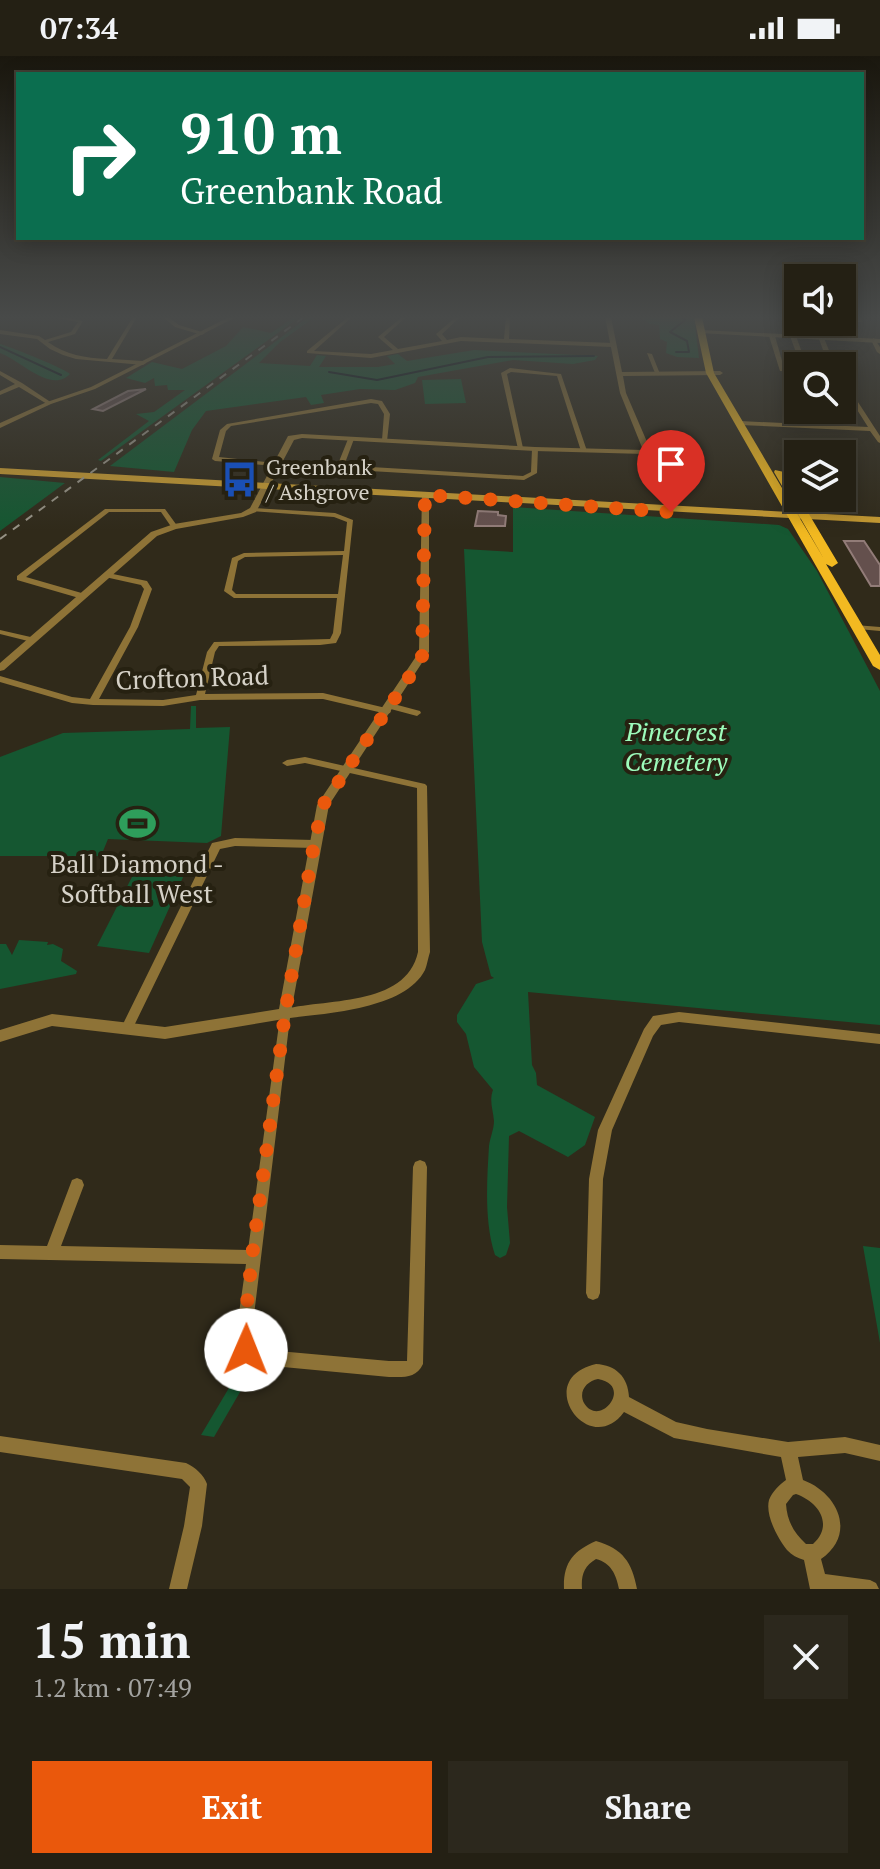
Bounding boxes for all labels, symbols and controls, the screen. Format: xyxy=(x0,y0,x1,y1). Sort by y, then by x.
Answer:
text: 07:34 xyxy=(40,8,118,48)
text: 910 m xyxy=(180,96,342,170)
icon: right xyxy=(48,104,152,208)
text: Greenbank Road xyxy=(180,167,443,214)
map controls xyxy=(784,264,856,512)
button: sound xyxy=(784,264,856,336)
button: search xyxy=(784,352,856,424)
pin xyxy=(637,430,705,512)
button: layers xyxy=(784,440,856,512)
icon: arrive xyxy=(649,442,693,486)
place label: Greenbank / Ashgrove xyxy=(265,452,373,506)
bus stop icon: Greenbank / Ashgrove xyxy=(221,460,259,498)
street label: Crofton Road xyxy=(115,657,269,697)
park label: Pinecrest Cemetery xyxy=(624,714,729,778)
sports icon: Ball Diamond - Softball West xyxy=(118,805,156,843)
place label: Ball Diamond - Softball West xyxy=(50,846,224,910)
position arrow xyxy=(204,1308,288,1392)
text: 15 min xyxy=(32,1608,190,1672)
button: close xyxy=(764,1615,848,1699)
text: 1.2 km · 07:49 xyxy=(32,1670,192,1704)
button: Exit xyxy=(32,1761,432,1853)
button: Share xyxy=(448,1761,848,1853)

